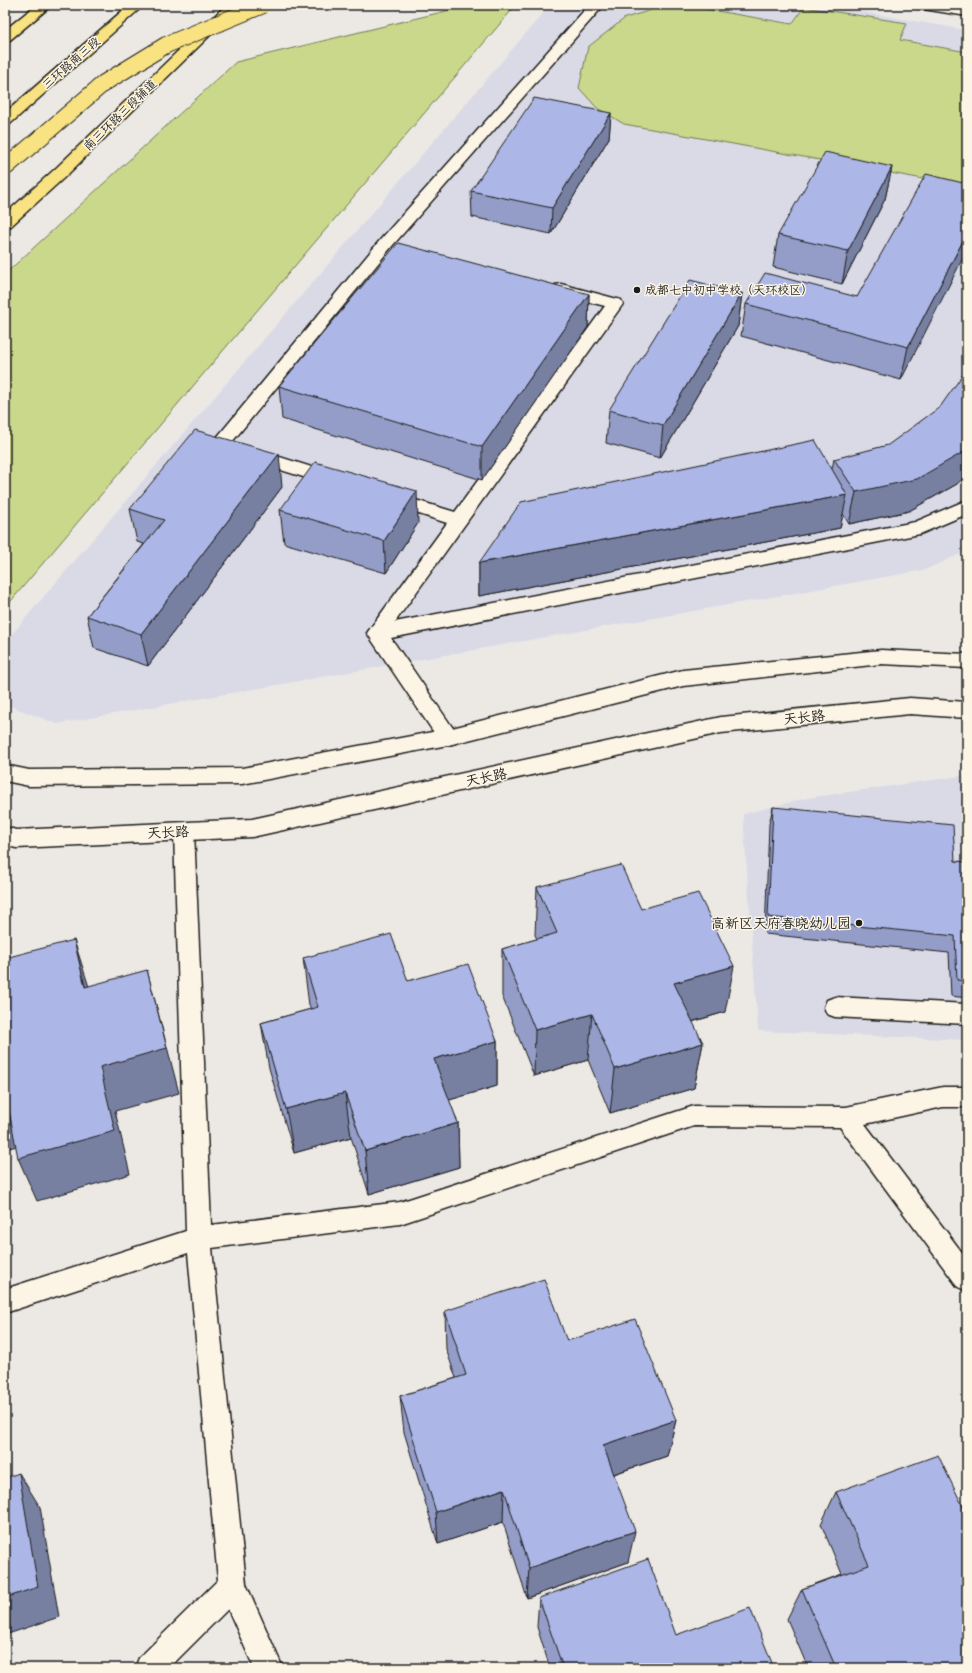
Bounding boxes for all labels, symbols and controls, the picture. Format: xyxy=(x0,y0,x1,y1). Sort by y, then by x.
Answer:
street label: 三环路南三段 xyxy=(39,33,103,92)
street label: 南三环路三段辅道 xyxy=(80,76,159,153)
place label: 成都七中初中学校（天环校区） xyxy=(645,282,813,297)
marker: 成都七中初中学校（天环校区） xyxy=(632,285,642,295)
street label: 天长路 xyxy=(782,706,826,728)
street label: 天长路 xyxy=(464,764,508,790)
street label: 天长路 xyxy=(147,822,189,842)
place label: 高新区天府春晓幼儿园 xyxy=(711,914,851,932)
marker: 高新区天府春晓幼儿园 xyxy=(854,918,864,928)

